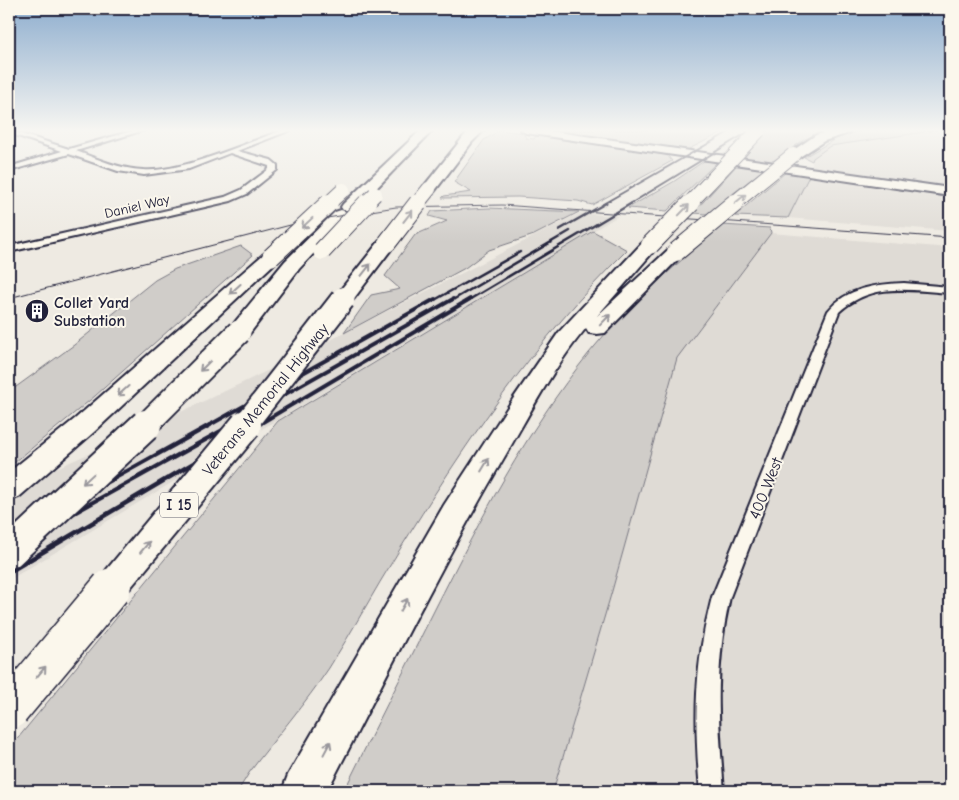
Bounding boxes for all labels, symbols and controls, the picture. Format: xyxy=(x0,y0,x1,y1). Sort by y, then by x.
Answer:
street label: Daniel Way xyxy=(103,191,172,222)
one-way arrow xyxy=(734,193,747,204)
one-way arrow xyxy=(678,204,690,216)
one-way arrow xyxy=(403,209,413,223)
one-way arrow xyxy=(301,217,313,229)
one-way arrow xyxy=(361,263,371,277)
one-way arrow xyxy=(229,284,242,295)
place label: Collet Yard Substation xyxy=(54,294,129,330)
building icon: Collet Yard Substation xyxy=(24,298,50,324)
one-way arrow xyxy=(599,314,611,326)
street label: Veterans Memorial Highway xyxy=(199,319,333,479)
one-way arrow xyxy=(199,360,211,372)
one-way arrow xyxy=(117,386,130,397)
street label: 400 West xyxy=(745,455,787,522)
one-way arrow xyxy=(481,458,491,472)
one-way arrow xyxy=(81,473,94,485)
road number: I 15 xyxy=(160,492,198,518)
one-way arrow xyxy=(139,540,150,553)
one-way arrow xyxy=(400,599,410,613)
one-way arrow xyxy=(35,665,47,678)
one-way arrow xyxy=(322,741,332,756)

